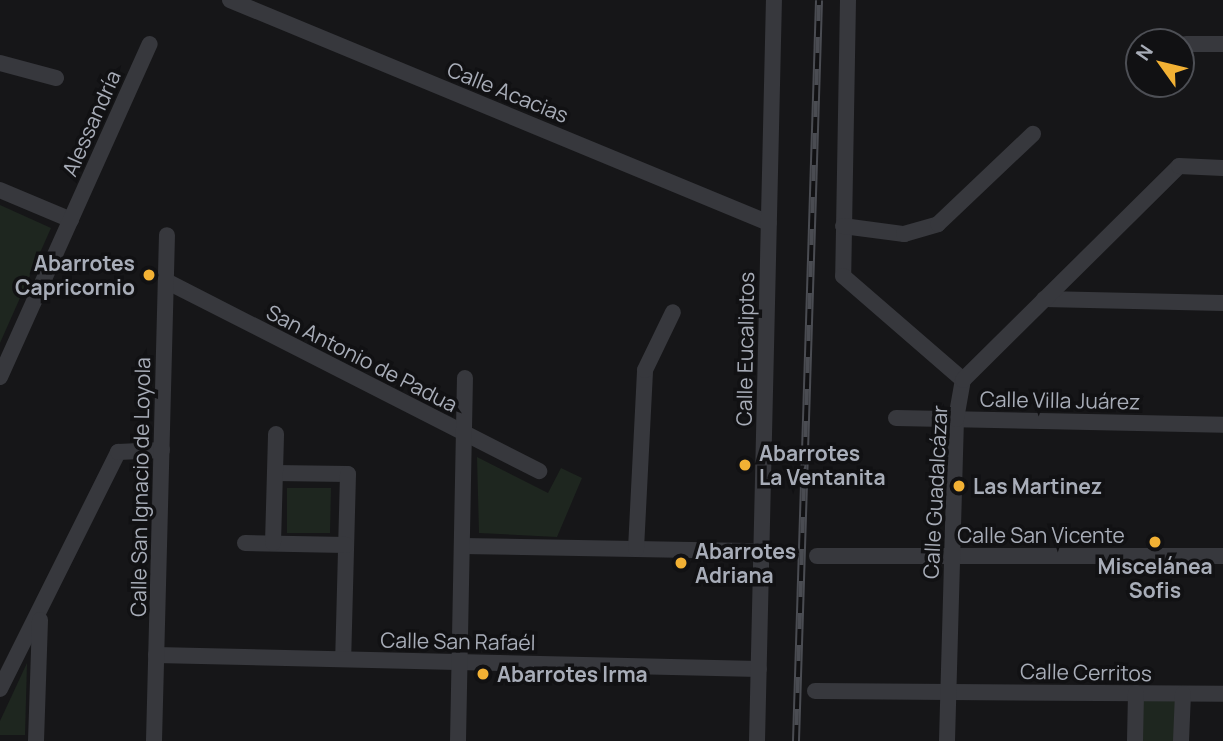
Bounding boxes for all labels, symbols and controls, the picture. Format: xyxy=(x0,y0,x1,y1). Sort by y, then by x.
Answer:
north arrow xyxy=(1125,28,1195,98)
text: N xyxy=(1130,39,1159,65)
street label: Calle Acacias xyxy=(444,56,572,128)
street label: Alessandría xyxy=(56,66,126,180)
place label: Abarrotes Capricornio xyxy=(15,250,135,300)
marker: Abarrotes Capricornio xyxy=(141,267,157,283)
street label: Calle Eucaliptos xyxy=(731,272,759,426)
street label: San Antonio de Padua xyxy=(262,299,462,417)
street label: Calle San Ignacio de Loyola xyxy=(125,357,155,617)
street label: Calle Villa Juárez xyxy=(980,386,1140,414)
street label: Calle Guadalcázar xyxy=(918,405,952,579)
place label: Abarrotes La Ventanita xyxy=(759,440,886,490)
marker: Abarrotes La Ventanita xyxy=(737,457,753,473)
place label: Las Martinez xyxy=(973,473,1102,499)
marker: Las Martinez xyxy=(951,478,967,494)
street label: Calle San Vicente xyxy=(957,522,1125,548)
marker: Miscelánea Sofis xyxy=(1147,534,1163,550)
place label: Abarrotes Adriana xyxy=(695,538,796,588)
place label: Miscelánea Sofis xyxy=(1097,553,1213,603)
marker: Abarrotes Adriana xyxy=(673,555,689,571)
street label: Calle San Rafaél xyxy=(380,627,536,655)
street label: Calle Cerritos xyxy=(1020,658,1152,686)
place label: Abarrotes Irma xyxy=(497,661,648,687)
marker: Abarrotes Irma xyxy=(475,666,491,682)

